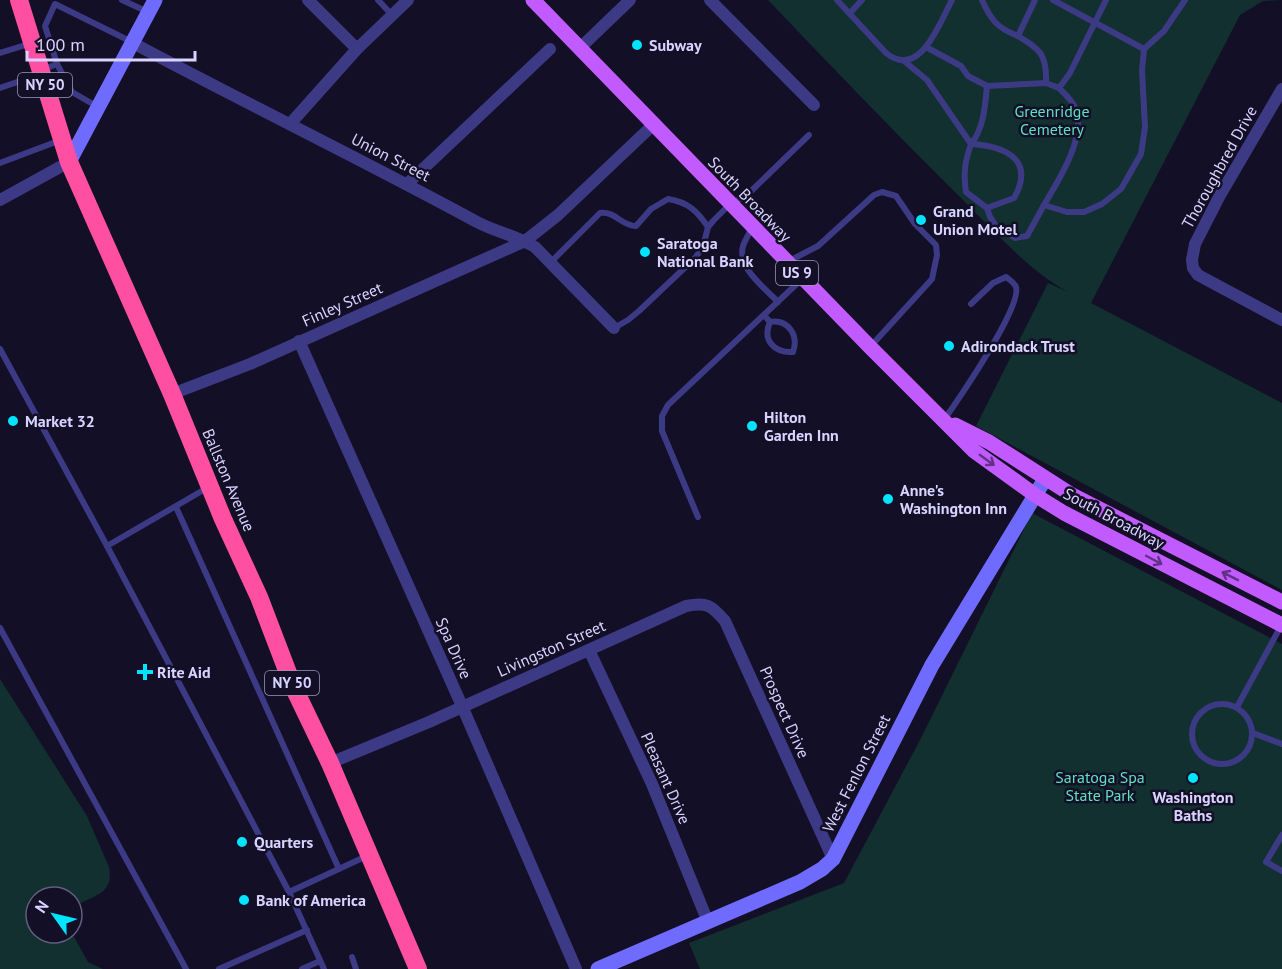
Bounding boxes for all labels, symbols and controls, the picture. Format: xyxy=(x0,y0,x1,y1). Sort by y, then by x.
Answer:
scale bar xyxy=(27,24,195,62)
text: 100 m xyxy=(36,33,85,56)
place label: Subway xyxy=(649,35,702,55)
marker: Subway xyxy=(630,38,644,52)
road number: NY 50 xyxy=(18,73,72,97)
park label: Greenridge Cemetery xyxy=(1014,101,1090,139)
street label: Thoroughbred Drive xyxy=(1177,102,1261,232)
street label: Union Street xyxy=(348,129,434,186)
street label: South Broadway xyxy=(704,152,796,246)
place label: Grand Union Motel xyxy=(933,201,1017,239)
marker: Grand Union Motel xyxy=(914,213,928,227)
place label: Saratoga National Bank xyxy=(657,233,753,271)
marker: Saratoga National Bank xyxy=(638,245,652,259)
road number: US 9 xyxy=(776,261,818,285)
street label: Finley Street xyxy=(299,277,386,331)
place label: Adirondack Trust xyxy=(961,336,1075,356)
marker: Adirondack Trust xyxy=(942,339,956,353)
place label: Hilton Garden Inn xyxy=(764,407,839,445)
place label: Market 32 xyxy=(25,411,95,431)
marker: Market 32 xyxy=(6,414,20,428)
marker: Hilton Garden Inn xyxy=(745,419,759,433)
street label: Ballston Avenue xyxy=(198,426,260,534)
one-way arrow xyxy=(978,454,994,466)
place label: Anne's Washington Inn xyxy=(900,480,1007,518)
street label: South Broadway xyxy=(1060,483,1168,553)
marker: Anne's Washington Inn xyxy=(881,492,895,506)
one-way arrow xyxy=(1144,555,1162,566)
one-way arrow xyxy=(1222,570,1239,582)
street label: Spa Drive xyxy=(432,614,476,682)
street label: Livingston Street xyxy=(494,615,609,681)
place label: Rite Aid xyxy=(157,662,211,682)
street label: Prospect Drive xyxy=(756,663,814,761)
marker: Rite Aid xyxy=(138,665,152,679)
road number: NY 50 xyxy=(265,671,319,695)
street label: West Fenlon Street xyxy=(818,710,895,835)
street label: Pleasant Drive xyxy=(637,729,695,827)
park label: Saratoga Spa State Park xyxy=(1055,767,1145,805)
marker: Washington Baths xyxy=(1186,771,1200,785)
place label: Washington Baths xyxy=(1153,787,1233,825)
place label: Quarters xyxy=(254,832,314,852)
marker: Quarters xyxy=(235,835,249,849)
north arrow xyxy=(24,885,84,945)
place label: Bank of America xyxy=(256,890,366,910)
marker: Bank of America xyxy=(237,893,251,907)
text: N xyxy=(30,897,53,917)

